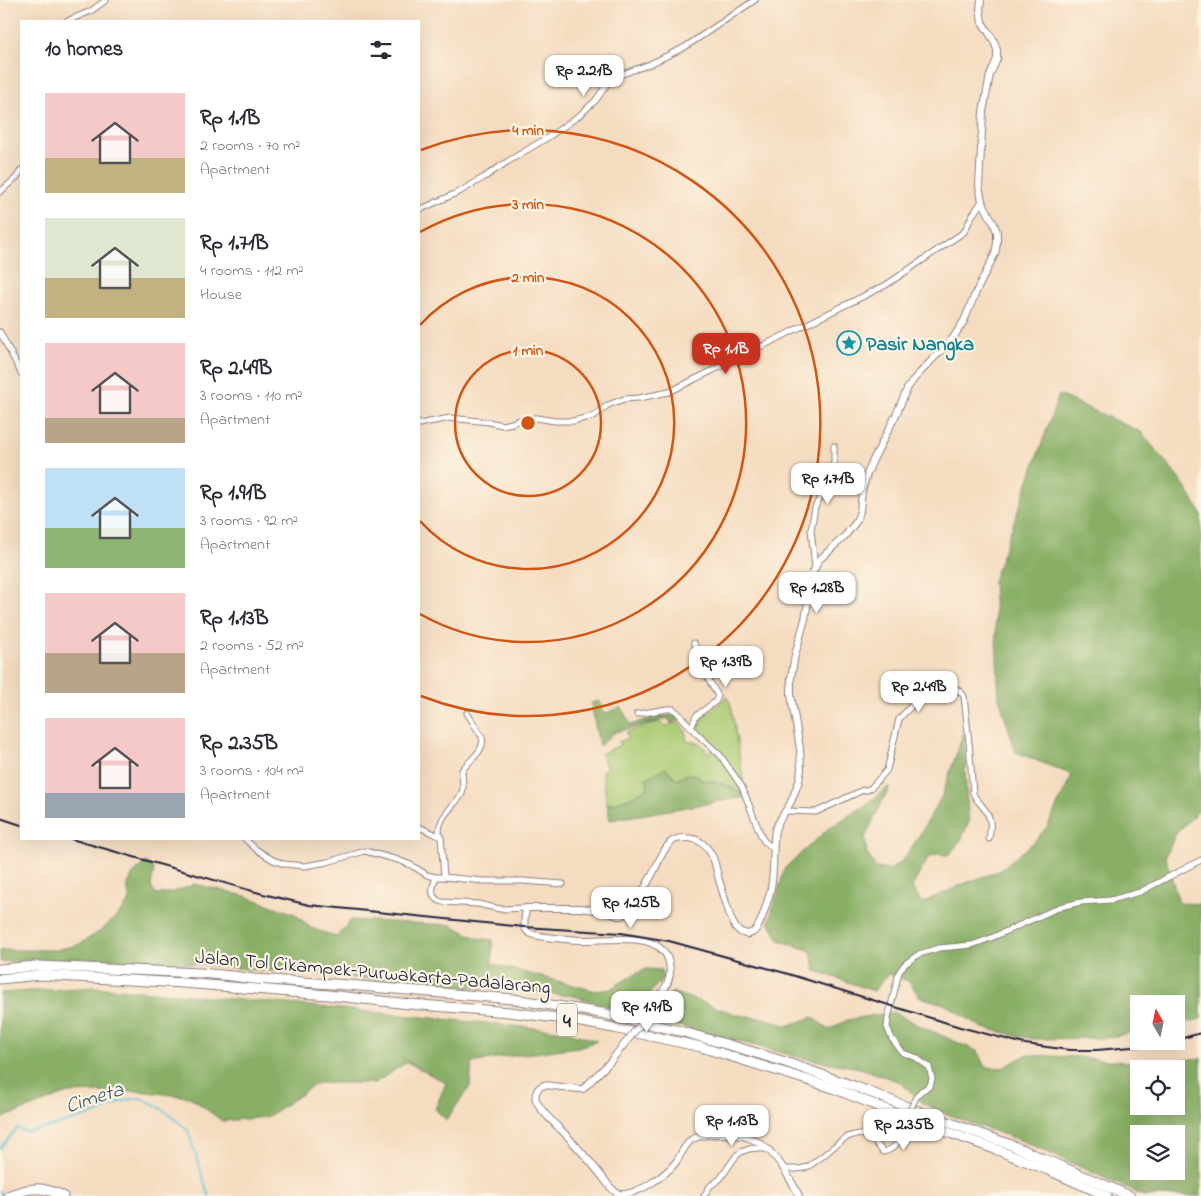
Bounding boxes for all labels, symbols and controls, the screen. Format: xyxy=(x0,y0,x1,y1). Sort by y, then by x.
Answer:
text: 10 homes xyxy=(45,35,123,65)
icon: filters xyxy=(367,36,395,64)
pin: Rp 2.21B xyxy=(532,54,636,97)
text: Rp 2.21B xyxy=(556,59,612,83)
text: Rp 1.1B xyxy=(200,104,260,134)
icon: home xyxy=(85,113,145,173)
text: 4 min xyxy=(511,120,544,142)
text: 2 rooms · 70 m² xyxy=(200,134,300,158)
text: Apartment xyxy=(200,158,270,182)
text: 3 min xyxy=(511,194,544,216)
text: Rp 1.71B xyxy=(200,229,269,259)
icon: home xyxy=(85,238,145,298)
text: 4 rooms · 112 m² xyxy=(200,259,303,283)
text: 2 min xyxy=(511,267,545,289)
text: House xyxy=(200,283,242,307)
place icon: Pasir Nangka xyxy=(836,330,862,356)
place label: Pasir Nangka xyxy=(866,331,974,361)
pin: Rp 1.1B xyxy=(680,332,772,375)
text: Rp 1.1B xyxy=(703,337,749,361)
text: 1 min xyxy=(513,340,544,362)
text: Rp 2.49B xyxy=(200,354,272,384)
icon: home xyxy=(85,363,145,423)
text: 3 rooms · 110 m² xyxy=(200,384,302,408)
text: Apartment xyxy=(200,408,270,432)
centre of rings xyxy=(519,414,537,432)
pin: Rp 1.71B xyxy=(776,462,880,505)
text: Rp 1.71B xyxy=(802,467,854,491)
text: Rp 1.91B xyxy=(200,479,266,509)
icon: home xyxy=(85,488,145,548)
text: 3 rooms · 92 m² xyxy=(200,509,298,533)
text: Apartment xyxy=(200,533,270,557)
pin: Rp 1.28B xyxy=(765,572,869,614)
text: Rp 1.28B xyxy=(790,576,844,600)
text: Rp 1.13B xyxy=(200,604,269,634)
icon: home xyxy=(85,613,145,673)
text: 2 rooms · 52 m² xyxy=(200,634,304,658)
pin: Rp 1.39B xyxy=(674,646,778,688)
text: Rp 1.39B xyxy=(700,650,752,674)
text: Apartment xyxy=(200,658,270,682)
pin: Rp 2.49B xyxy=(867,670,971,713)
text: Rp 2.49B xyxy=(892,675,946,699)
text: Rp 2.35B xyxy=(200,729,278,759)
icon: home xyxy=(85,738,145,798)
text: 3 rooms · 104 m² xyxy=(200,759,304,783)
text: Apartment xyxy=(200,783,270,807)
pin: Rp 1.25B xyxy=(579,886,683,929)
text: Rp 1.25B xyxy=(602,891,660,915)
street label: Jalan Tol Cikampek–Purwakarta–Padalarang xyxy=(194,944,552,1004)
pin: Rp 1.91B xyxy=(595,990,699,1033)
text: Rp 1.91B xyxy=(622,995,672,1019)
north arrow xyxy=(1130,995,1185,1050)
map controls xyxy=(1130,995,1185,1180)
road number: 4 xyxy=(557,1004,577,1036)
button: locate xyxy=(1130,1060,1185,1115)
water label: Cimeta xyxy=(62,1075,128,1122)
pin: Rp 1.13B xyxy=(680,1104,784,1147)
pin: Rp 2.35B xyxy=(852,1108,956,1151)
text: Rp 1.13B xyxy=(706,1109,758,1133)
text: Rp 2.35B xyxy=(874,1113,934,1137)
button: layers xyxy=(1130,1125,1185,1180)

